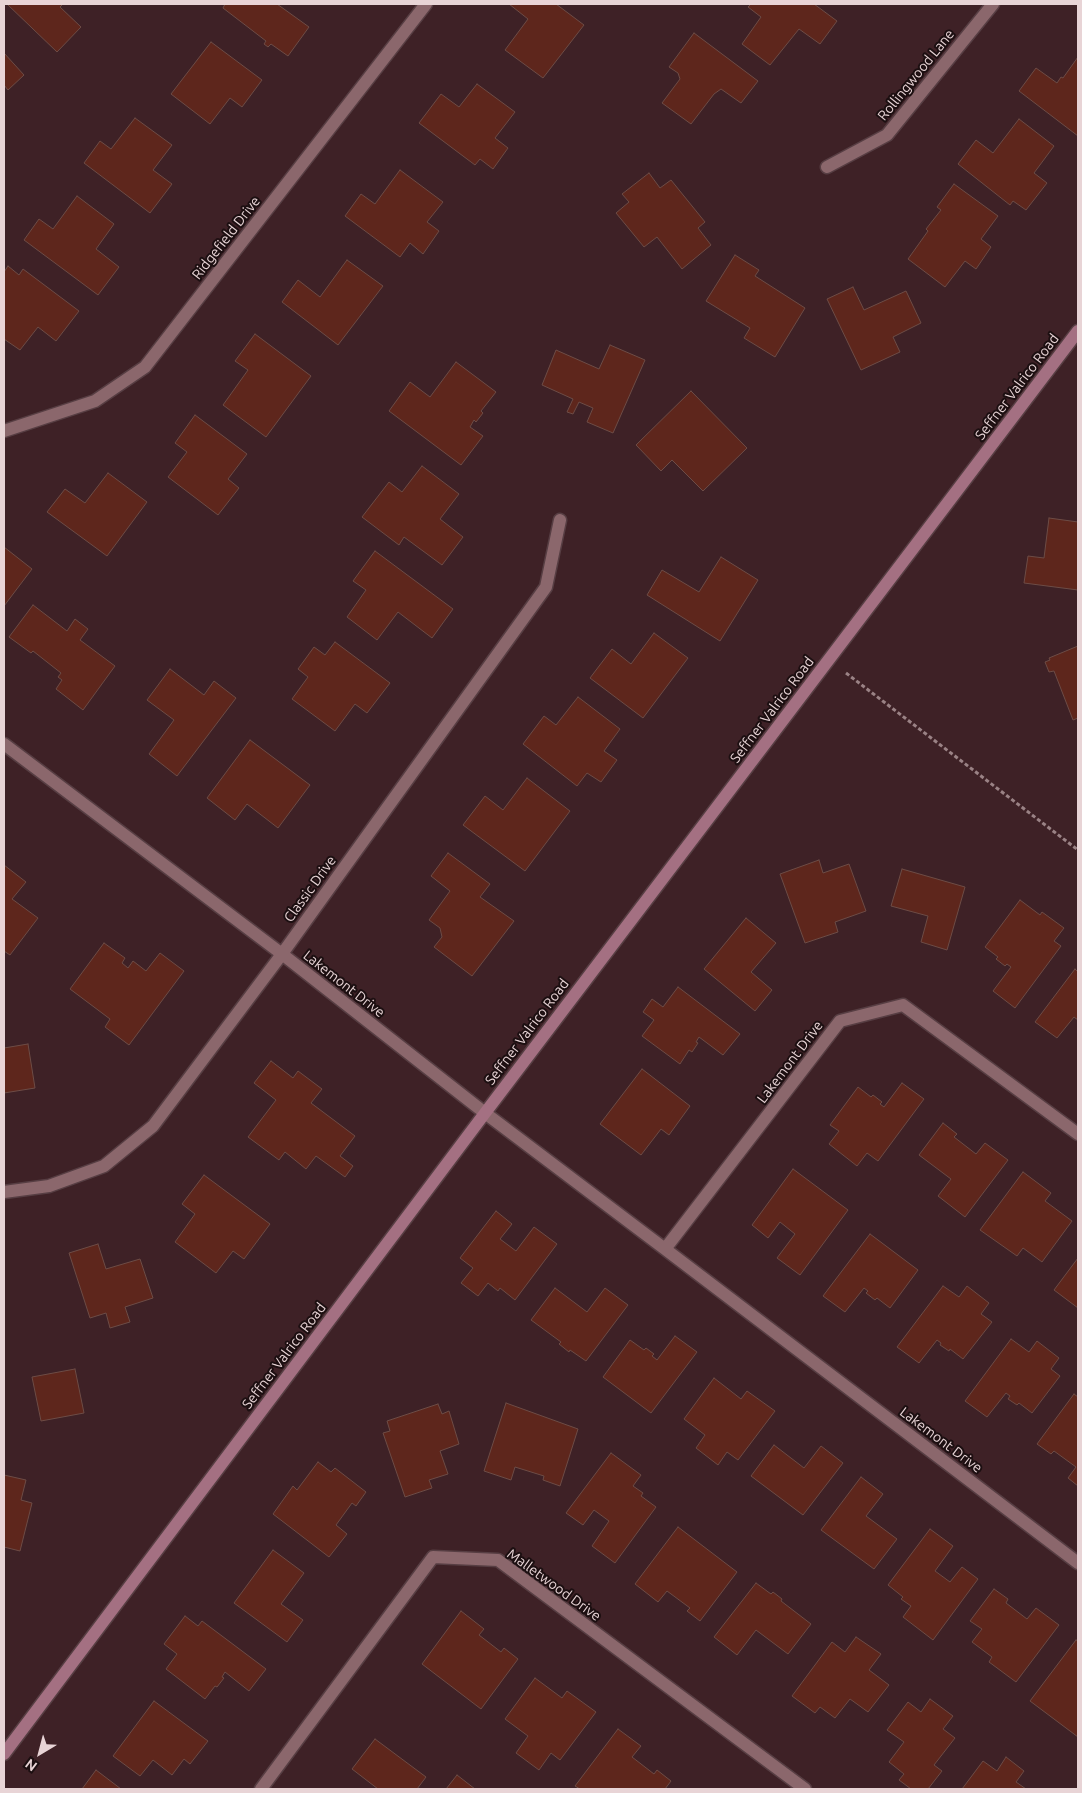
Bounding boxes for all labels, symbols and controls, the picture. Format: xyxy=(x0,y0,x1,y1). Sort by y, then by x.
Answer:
street label: Rollingwood Lane xyxy=(874,26,958,124)
street label: Ridgefield Drive xyxy=(188,193,264,283)
street label: Seffner Valrico Road xyxy=(972,331,1062,443)
street label: Seffner Valrico Road xyxy=(727,654,817,766)
street label: Classic Drive xyxy=(280,853,340,925)
street label: Lakemont Drive xyxy=(300,947,388,1021)
street label: Seffner Valrico Road xyxy=(482,976,572,1088)
street label: Lakemont Drive xyxy=(754,1017,826,1107)
street label: Seffner Valrico Road xyxy=(239,1300,329,1412)
street label: Lakemont Drive xyxy=(896,1404,986,1476)
street label: Malletwood Drive xyxy=(504,1545,604,1625)
north arrow xyxy=(15,1728,65,1778)
text: N xyxy=(22,1755,40,1775)

